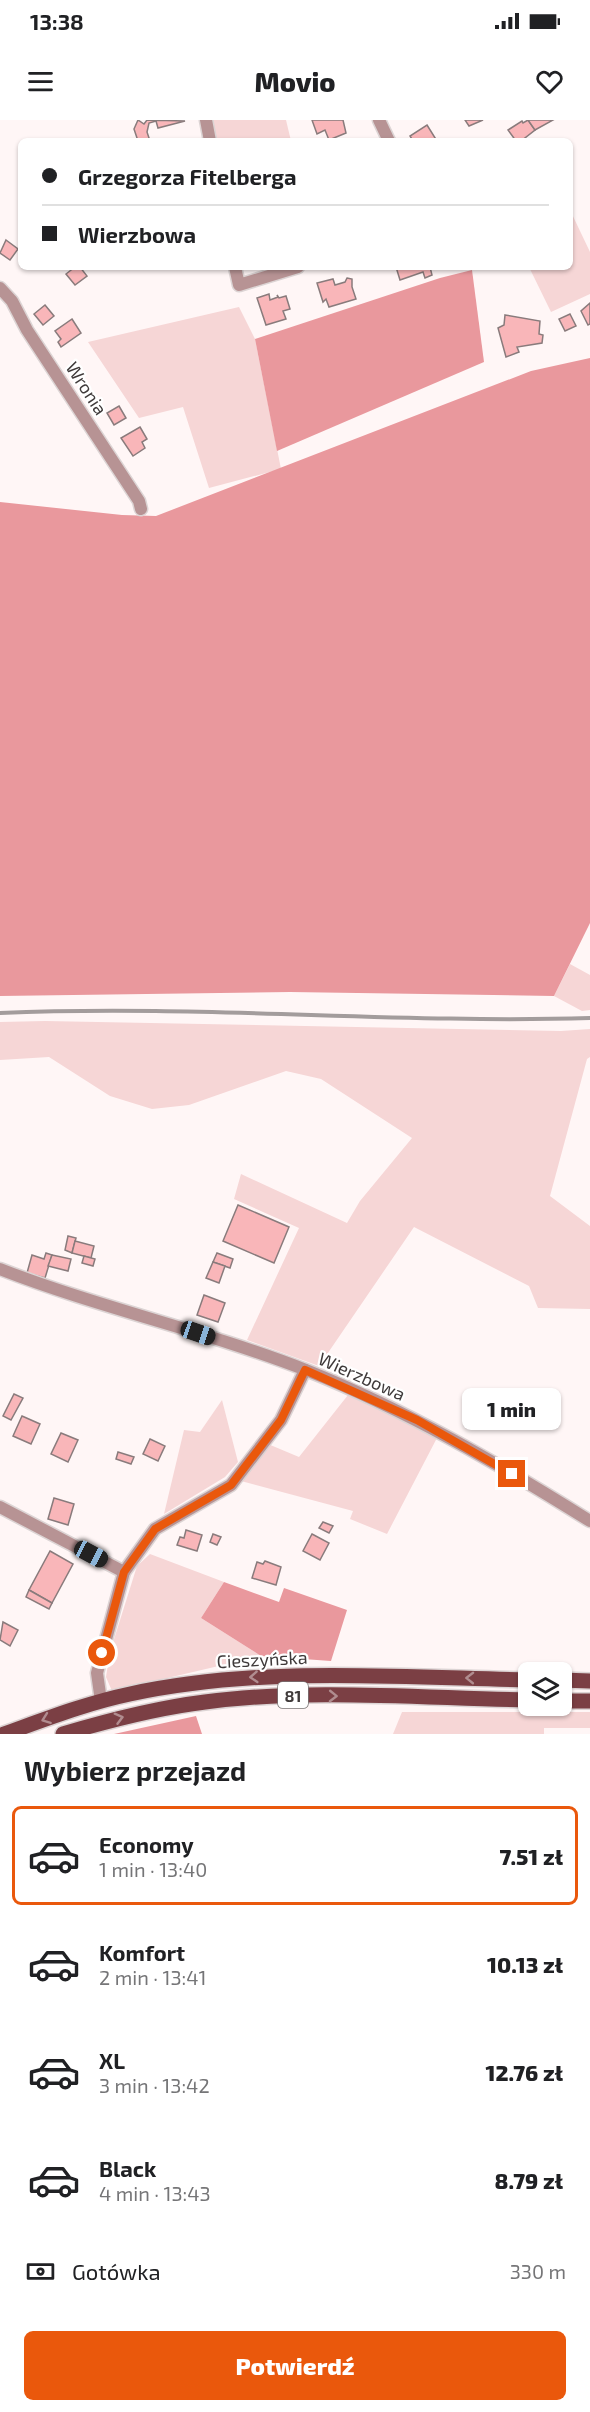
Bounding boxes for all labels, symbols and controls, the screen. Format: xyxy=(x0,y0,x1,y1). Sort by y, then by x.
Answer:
text: 13:38 xyxy=(30,8,84,34)
icon: menu xyxy=(24,65,57,98)
text: Movio xyxy=(254,65,336,97)
icon: heart xyxy=(533,65,566,98)
text: Grzegorza Fitelberga xyxy=(78,163,297,189)
text: Wierzbowa xyxy=(78,221,196,247)
street label: Wronia xyxy=(62,357,112,419)
car xyxy=(178,1319,218,1347)
street label: Wierzbowa xyxy=(315,1347,409,1405)
callout: 1 min xyxy=(462,1387,562,1429)
text: 1 min xyxy=(487,1397,536,1421)
route end xyxy=(498,1460,525,1487)
car xyxy=(71,1538,111,1570)
route start xyxy=(88,1639,115,1666)
street label: Cieszyńska xyxy=(216,1646,308,1672)
map controls xyxy=(518,1662,572,1716)
button: layers xyxy=(518,1662,572,1716)
one-way arrow xyxy=(249,1671,258,1684)
one-way arrow xyxy=(465,1672,474,1685)
road number: 81 xyxy=(278,1682,308,1708)
one-way arrow xyxy=(329,1689,338,1702)
one-way arrow xyxy=(41,1711,52,1724)
one-way arrow xyxy=(114,1712,124,1725)
text: Wybierz przejazd xyxy=(24,1754,246,1786)
icon: car xyxy=(27,1829,81,1883)
text: Economy xyxy=(99,1831,194,1857)
text: 7.51 zł xyxy=(500,1843,563,1869)
text: 1 min · 13:40 xyxy=(99,1857,207,1881)
icon: car xyxy=(27,1937,81,1991)
text: Komfort xyxy=(99,1939,185,1965)
text: 10.13 zł xyxy=(487,1951,563,1977)
text: 2 min · 13:41 xyxy=(99,1965,207,1989)
icon: car xyxy=(27,2045,81,2099)
text: XL xyxy=(99,2047,125,2073)
text: 12.76 zł xyxy=(486,2059,563,2085)
text: 3 min · 13:42 xyxy=(99,2073,210,2097)
icon: car xyxy=(27,2153,81,2207)
text: Black xyxy=(99,2155,156,2181)
text: 8.79 zł xyxy=(495,2167,563,2193)
text: 4 min · 13:43 xyxy=(99,2181,211,2205)
icon: cash xyxy=(24,2255,57,2288)
text: Gotówka xyxy=(72,2258,161,2284)
text: 330 m xyxy=(510,2259,566,2283)
button: Potwierdź xyxy=(24,2331,566,2400)

